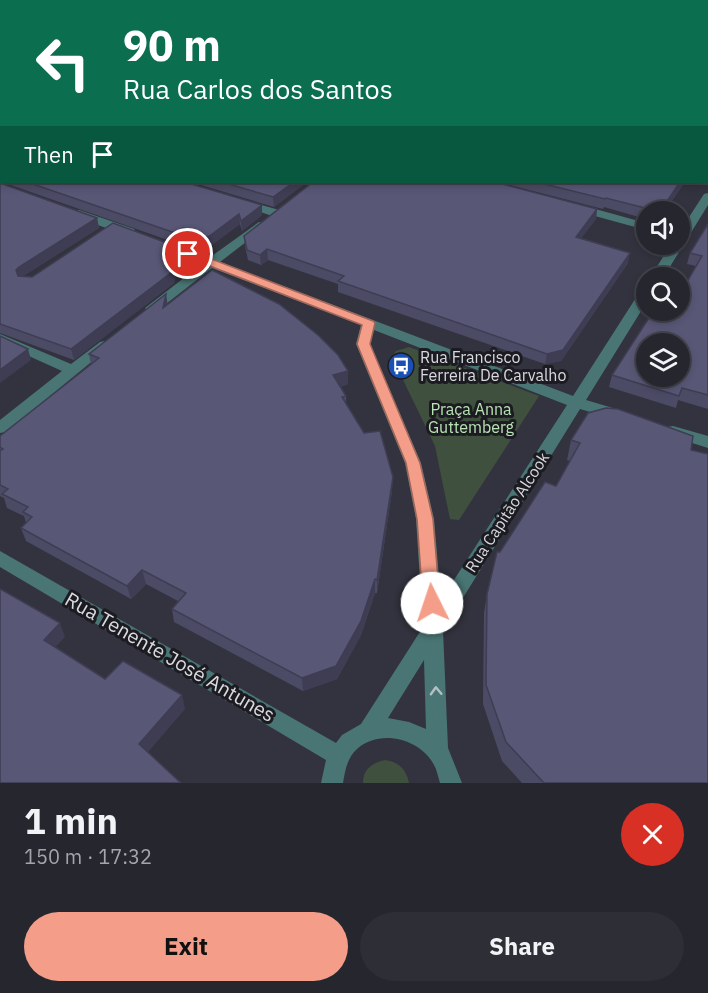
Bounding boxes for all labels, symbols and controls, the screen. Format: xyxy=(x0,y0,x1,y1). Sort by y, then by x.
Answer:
text: 90 m xyxy=(123,18,221,73)
icon: left xyxy=(24,24,102,102)
text: Rua Carlos dos Santos xyxy=(123,71,393,106)
icon: arrive xyxy=(86,138,119,171)
text: Then xyxy=(24,140,74,169)
map controls xyxy=(636,201,690,387)
button: sound xyxy=(636,201,690,255)
pin xyxy=(162,228,213,279)
icon: arrive xyxy=(171,237,204,270)
button: search xyxy=(636,267,690,321)
button: layers xyxy=(636,333,690,387)
place label: Rua Francisco Ferreira De Carvalho xyxy=(420,347,566,385)
bus stop icon: Rua Francisco Ferreira De Carvalho xyxy=(386,351,416,381)
park label: Praça Anna Guttemberg xyxy=(428,399,515,437)
street label: Rua Capitão Alcook xyxy=(461,448,554,576)
position arrow xyxy=(400,571,464,635)
street label: Rua Tenente José Antunes xyxy=(60,585,280,728)
one-way arrow xyxy=(429,687,442,696)
text: 1 min xyxy=(24,797,118,844)
button: close xyxy=(621,803,684,866)
text: 150 m · 17:32 xyxy=(24,843,152,870)
button: Exit xyxy=(24,912,348,981)
button: Share xyxy=(360,912,684,981)

